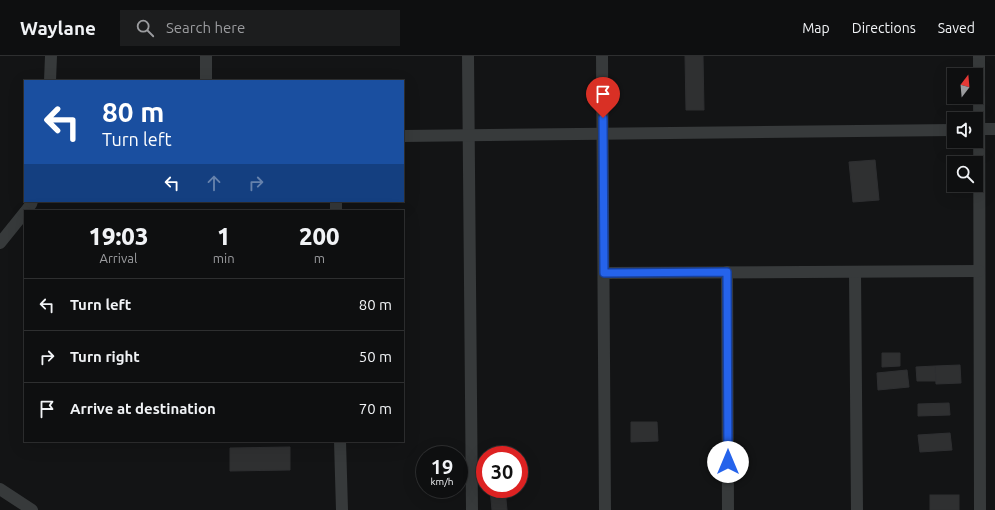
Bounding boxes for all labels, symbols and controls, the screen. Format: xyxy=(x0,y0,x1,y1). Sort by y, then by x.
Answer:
search box xyxy=(120,10,400,46)
text: Waylane xyxy=(20,17,96,39)
icon: search xyxy=(134,17,156,39)
text: Search here xyxy=(166,19,245,36)
text: Map xyxy=(802,20,830,36)
text: Directions xyxy=(852,20,916,36)
text: Saved xyxy=(938,20,975,36)
north arrow xyxy=(947,68,983,104)
map controls xyxy=(947,68,983,192)
pin xyxy=(586,77,620,118)
icon: arrive xyxy=(592,83,614,105)
icon: left xyxy=(36,96,88,148)
text: 80 m xyxy=(102,96,164,127)
button: sound xyxy=(947,112,983,148)
text: Turn left xyxy=(102,129,172,149)
button: search xyxy=(947,156,983,192)
icon: left xyxy=(161,172,183,194)
icon: ahead xyxy=(203,172,225,194)
icon: right xyxy=(245,172,267,194)
text: 19:03 xyxy=(88,223,148,250)
text: 1 xyxy=(217,223,230,250)
text: 200 xyxy=(299,223,340,250)
text: Arrival xyxy=(99,251,137,265)
text: min xyxy=(213,251,235,265)
text: m xyxy=(314,251,325,265)
icon: left xyxy=(36,294,58,316)
text: Turn left xyxy=(70,296,131,313)
text: 80 m xyxy=(359,296,392,313)
icon: right xyxy=(36,346,58,368)
text: Turn right xyxy=(70,348,140,365)
text: 50 m xyxy=(359,348,392,365)
icon: arrive xyxy=(36,398,58,420)
text: Arrive at destination xyxy=(70,400,216,417)
text: 70 m xyxy=(359,400,392,417)
position arrow xyxy=(707,441,749,483)
speed limit sign: 30 xyxy=(476,446,528,498)
text: 19 xyxy=(431,455,453,478)
text: km/h xyxy=(430,476,454,487)

